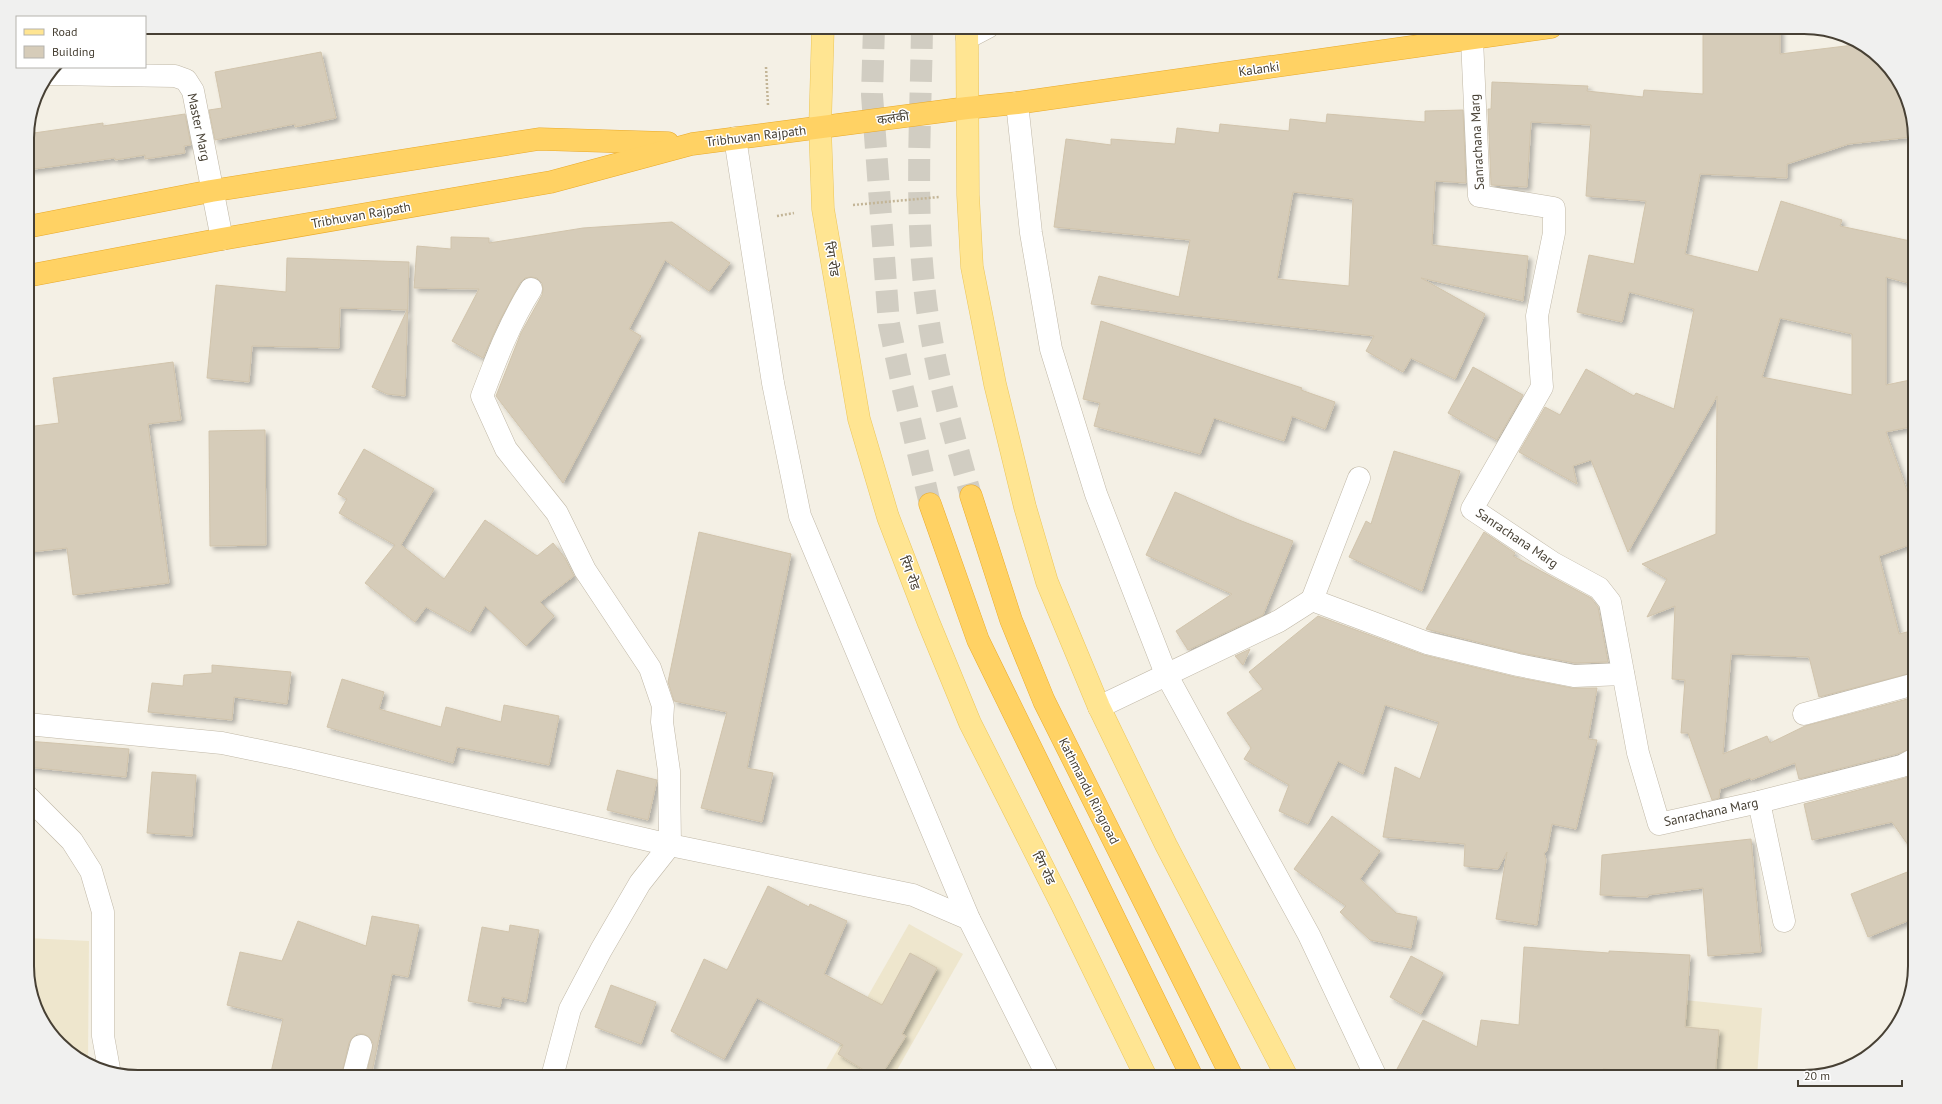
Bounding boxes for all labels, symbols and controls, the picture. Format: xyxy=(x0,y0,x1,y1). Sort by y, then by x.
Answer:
legend xyxy=(16,16,146,68)
text: Road xyxy=(52,24,77,39)
text: Building xyxy=(52,44,95,59)
street label: Kalanki xyxy=(1237,58,1281,80)
street label: Master Marg xyxy=(184,91,214,163)
street label: Sanrachana Marg xyxy=(1466,94,1488,190)
street label: कलंकी xyxy=(876,107,911,129)
street label: Tribhuvan Rajpath xyxy=(705,121,807,151)
street label: Tribhuvan Rajpath xyxy=(310,198,412,232)
street label: रिंग रोड xyxy=(821,240,844,279)
street label: Sanrachana Marg xyxy=(1472,504,1562,572)
street label: रिंग रोड xyxy=(896,554,925,593)
street label: Kathmandu Ringroad xyxy=(1055,735,1123,847)
street label: Sanrachana Marg xyxy=(1662,794,1760,830)
street label: रिंग रोड xyxy=(1028,848,1060,888)
scale bar xyxy=(1798,1062,1902,1088)
text: 20 m xyxy=(1804,1068,1830,1083)

